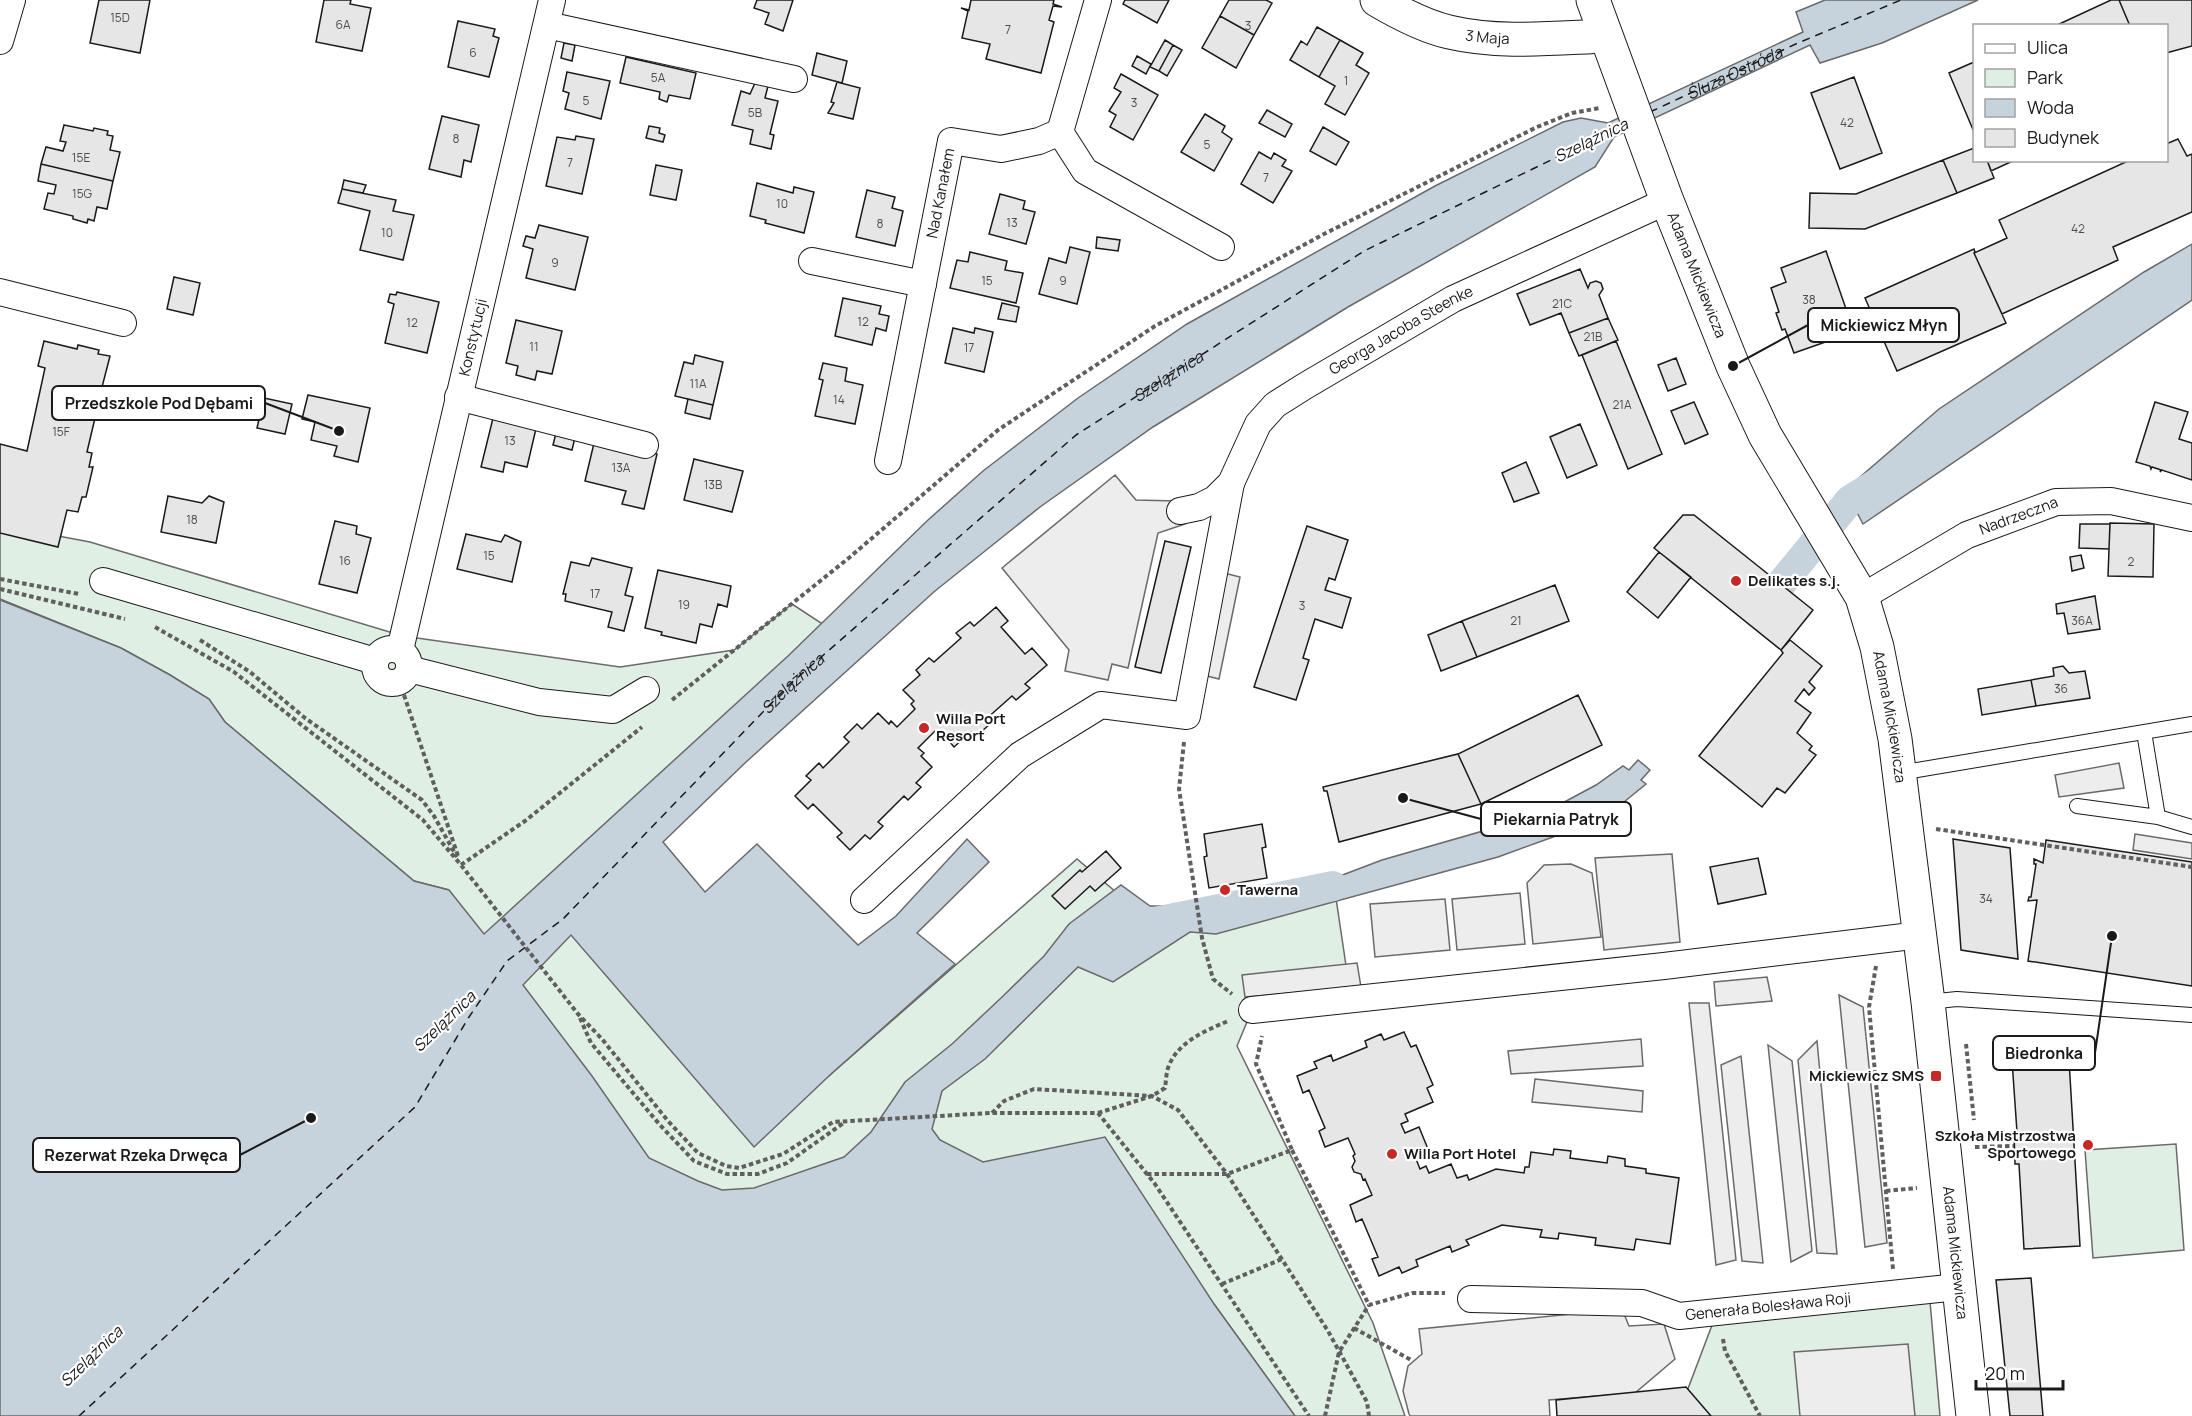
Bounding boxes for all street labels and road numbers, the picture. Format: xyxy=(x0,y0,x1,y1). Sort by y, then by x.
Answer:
street label: 3 Maja xyxy=(1464,24,1510,49)
street label: Nad Kanałem xyxy=(921,146,959,240)
street label: Adama Mickiewicza xyxy=(1662,209,1732,341)
street label: Georga Jacoba Steenke xyxy=(1325,280,1477,380)
street label: Konstytucji xyxy=(453,297,492,378)
street label: Nadrzeczna xyxy=(1976,491,2061,540)
street label: Adama Mickiewicza xyxy=(1868,649,1911,784)
street label: Adama Mickiewicza xyxy=(1938,1185,1973,1320)
street label: Generała Bolesława Roji xyxy=(1684,1287,1852,1325)

